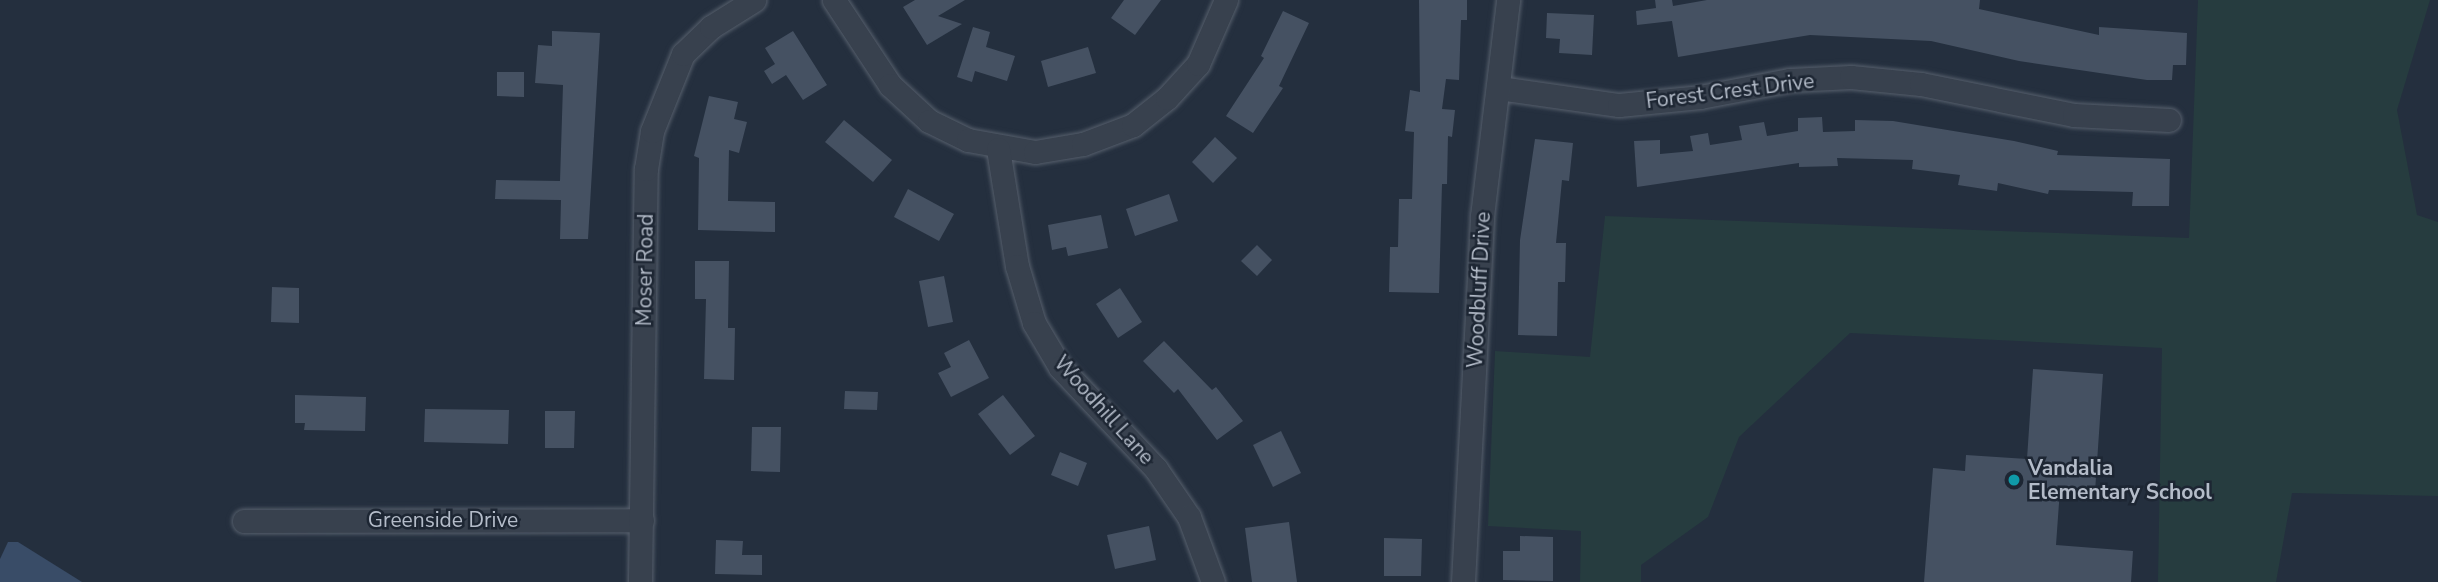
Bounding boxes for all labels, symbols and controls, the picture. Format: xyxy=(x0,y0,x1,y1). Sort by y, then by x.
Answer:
street label: Forest Crest Drive xyxy=(1644,68,1816,114)
street label: Woodbluff Drive xyxy=(1462,211,1496,369)
street label: Moser Road xyxy=(631,213,659,327)
street label: Woodhill Lane xyxy=(1049,350,1159,470)
place label: Vandalia Elementary School xyxy=(2028,455,2212,505)
marker: Vandalia Elementary School xyxy=(2006,472,2022,488)
street label: Greenside Drive xyxy=(368,507,518,533)

